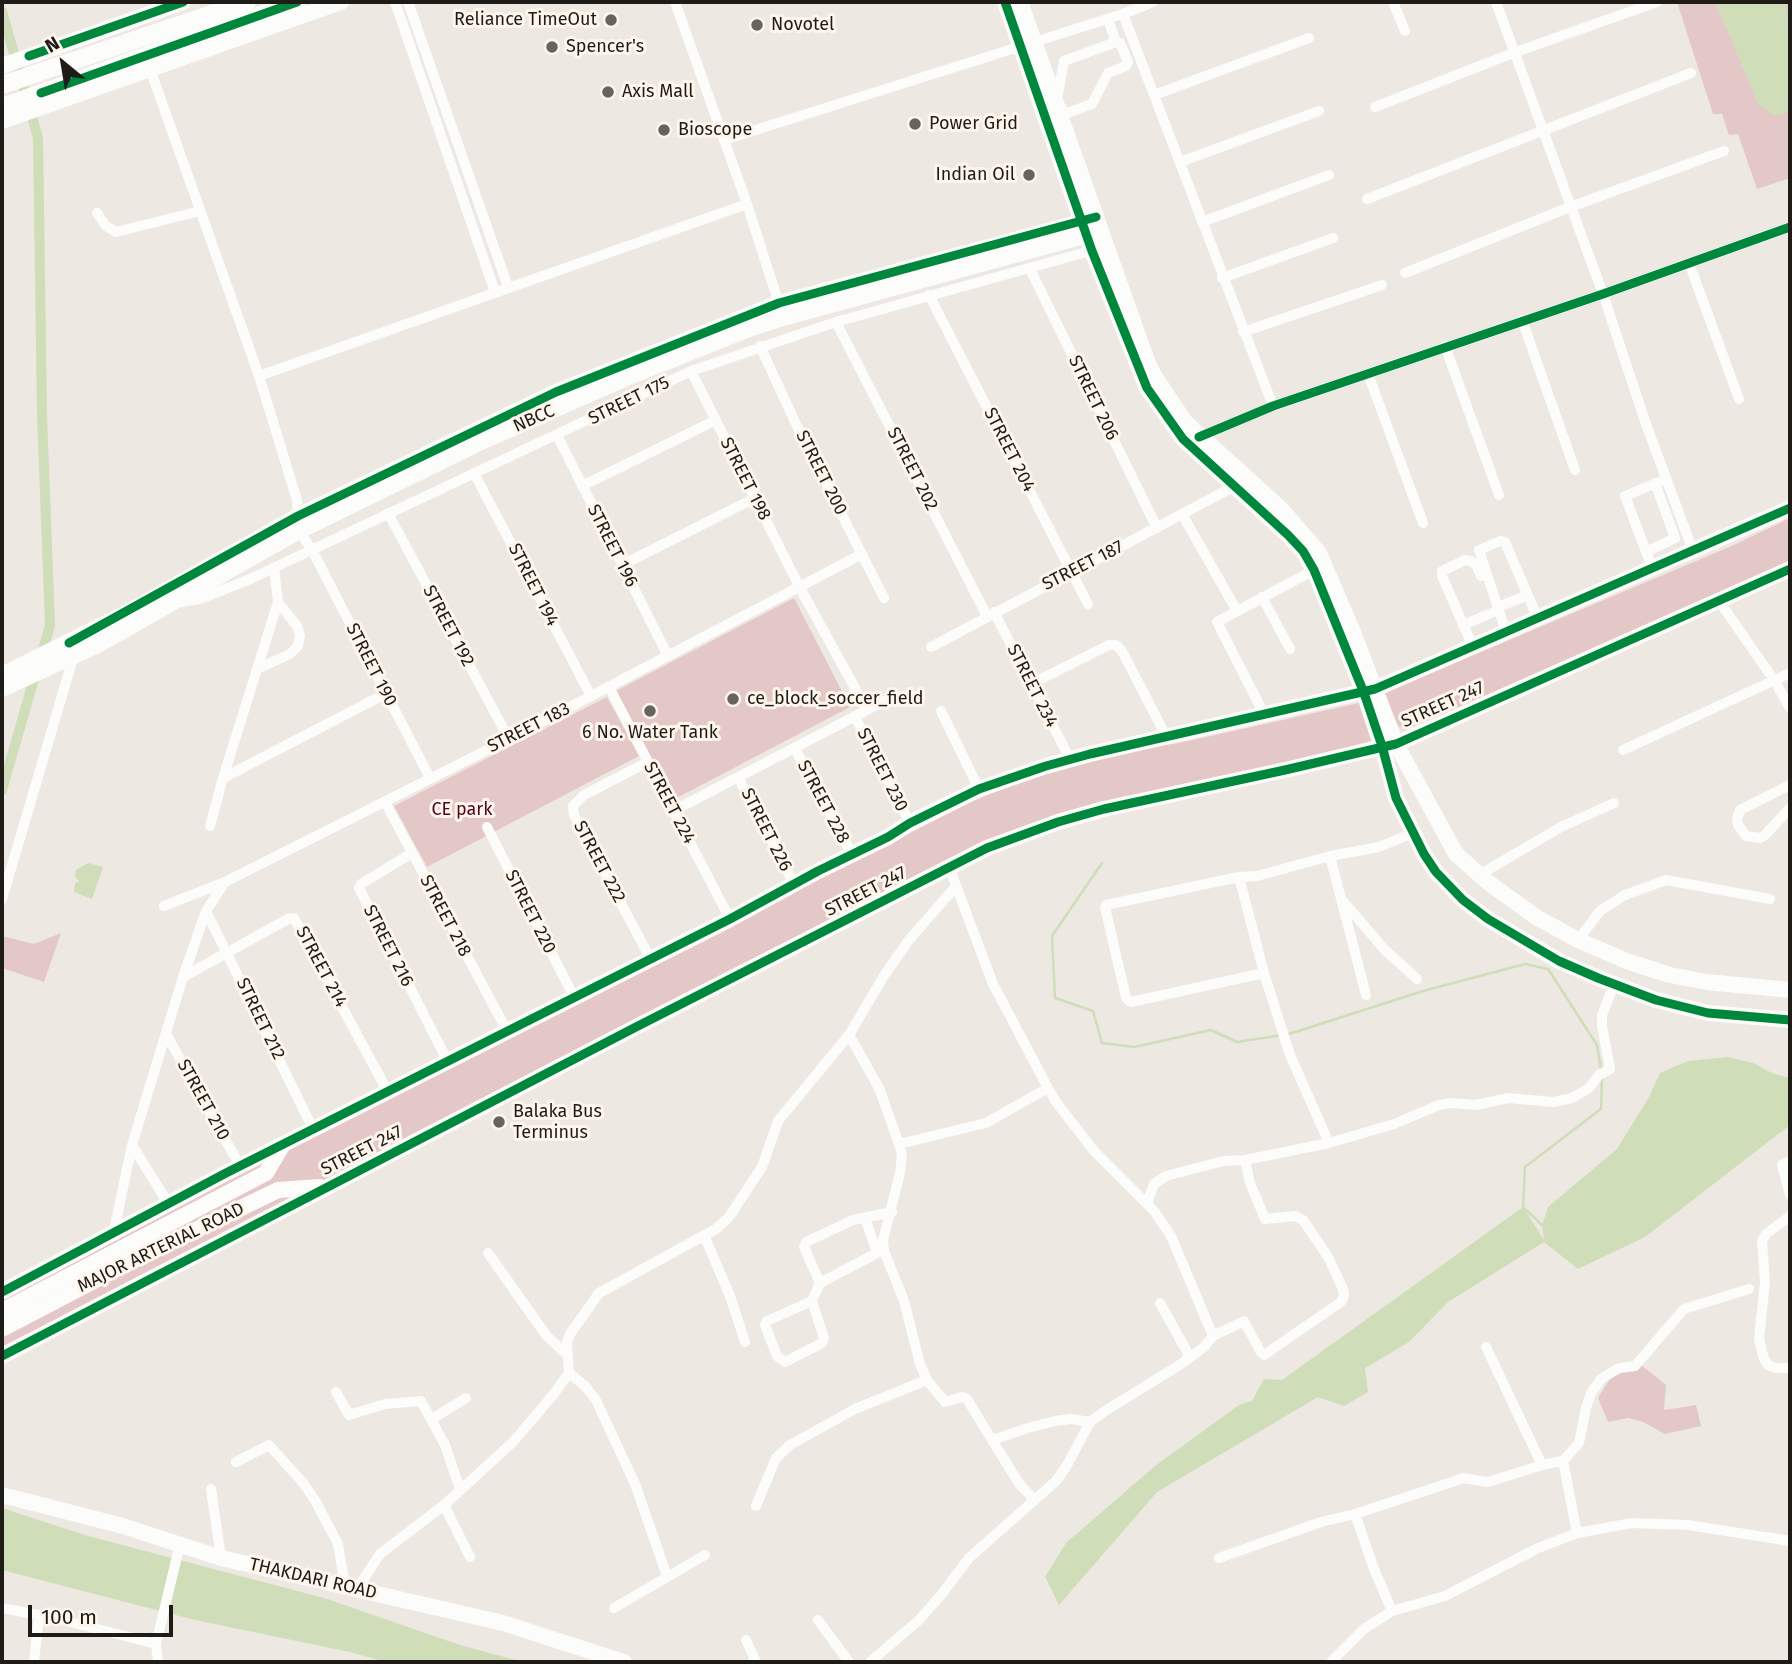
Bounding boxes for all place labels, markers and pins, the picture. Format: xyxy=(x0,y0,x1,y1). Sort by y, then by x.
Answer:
place label: Reliance TimeOut xyxy=(454,9,597,31)
marker: Reliance TimeOut xyxy=(603,12,619,28)
place label: Novotel xyxy=(771,14,834,36)
marker: Novotel xyxy=(749,17,765,33)
place label: Spencer's xyxy=(566,36,644,58)
marker: Spencer's xyxy=(544,39,560,55)
place label: Axis Mall xyxy=(622,81,693,103)
marker: Axis Mall xyxy=(600,84,616,100)
place label: Power Grid xyxy=(929,113,1018,135)
marker: Power Grid xyxy=(907,116,923,132)
place label: Bioscope xyxy=(678,119,752,141)
marker: Bioscope xyxy=(656,122,672,138)
place label: Indian Oil xyxy=(935,164,1015,186)
marker: Indian Oil xyxy=(1021,167,1037,183)
place label: ce_block_soccer_field xyxy=(747,688,923,710)
marker: ce_block_soccer_field xyxy=(725,691,741,707)
marker: 6 No. Water Tank xyxy=(642,703,658,719)
place label: 6 No. Water Tank xyxy=(582,722,718,744)
place label: Balaka Bus Terminus xyxy=(513,1101,602,1144)
marker: Balaka Bus Terminus xyxy=(491,1114,507,1130)

